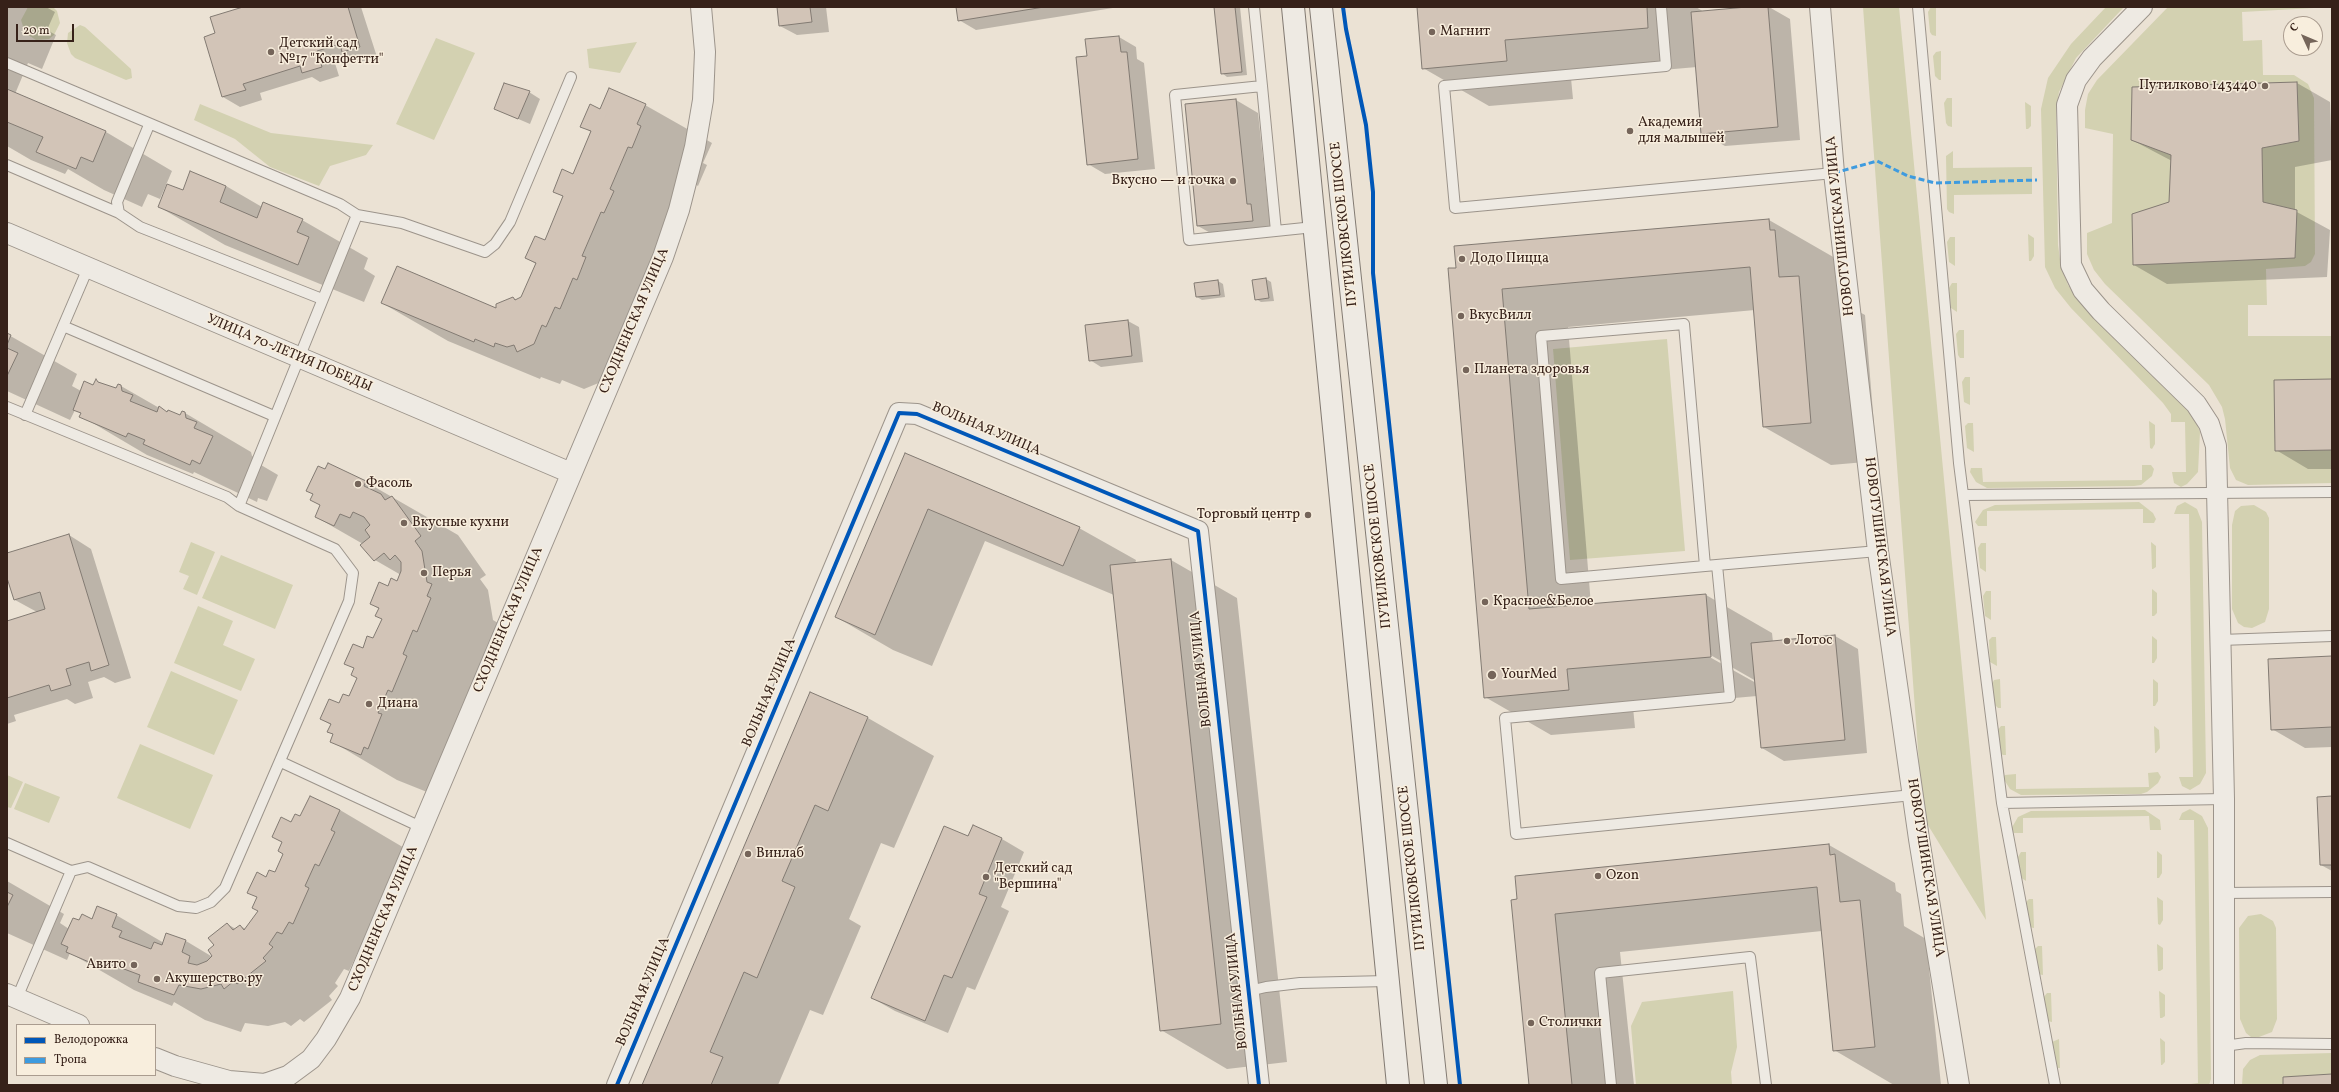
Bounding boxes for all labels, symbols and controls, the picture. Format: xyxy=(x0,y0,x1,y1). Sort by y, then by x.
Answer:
scale bar xyxy=(18,16,76,42)
north arrow xyxy=(2283,16,2323,56)
text: С xyxy=(2287,20,2303,36)
text: 20 m xyxy=(23,23,50,39)
place label: Магнит xyxy=(1440,24,1490,40)
marker: Магнит xyxy=(1427,27,1437,37)
place label: Детский сад №17 "Конфетти" xyxy=(279,36,384,68)
marker: Детский сад №17 "Конфетти" xyxy=(266,47,276,57)
place label: Путилково 143440 xyxy=(2139,78,2257,94)
marker: Путилково 143440 xyxy=(2260,81,2270,91)
place label: Академия для малышей xyxy=(1638,115,1725,148)
marker: Академия для малышей xyxy=(1625,126,1635,136)
street label: НОВОТУШИНСКАЯ УЛИЦА xyxy=(1823,135,1859,317)
street label: ПУТИЛКОВСКОЕ ШОССЕ xyxy=(1328,141,1362,307)
place label: Вкусно — и точка xyxy=(1111,173,1225,189)
marker: Вкусно — и точка xyxy=(1228,176,1238,186)
street label: СХОДНЕНСКАЯ УЛИЦА xyxy=(597,246,673,396)
place label: Додо Пицца xyxy=(1470,251,1549,267)
marker: Додо Пицца xyxy=(1457,254,1467,264)
place label: ВкусВилл xyxy=(1469,308,1531,324)
street label: УЛИЦА 70-ЛЕТИЯ ПОБЕДЫ xyxy=(204,311,374,397)
marker: ВкусВилл xyxy=(1456,311,1466,321)
place label: Планета здоровья xyxy=(1474,362,1589,378)
marker: Планета здоровья xyxy=(1461,365,1471,375)
street label: ВОЛЬНАЯ УЛИЦА xyxy=(929,399,1043,461)
street label: НОВОТУШИНСКАЯ УЛИЦА xyxy=(1860,456,1898,638)
street label: ПУТИЛКОВСКОЕ ШОССЕ xyxy=(1362,463,1396,629)
place label: Фасоль xyxy=(366,476,413,492)
marker: Фасоль xyxy=(353,479,363,489)
place label: Торговый центр xyxy=(1197,507,1300,523)
marker: Торговый центр xyxy=(1303,510,1313,520)
place label: Вкусные кухни xyxy=(412,515,509,531)
marker: Вкусные кухни xyxy=(399,518,409,528)
street label: СХОДНЕНСКАЯ УЛИЦА xyxy=(471,545,547,695)
place label: Перья xyxy=(432,565,471,581)
marker: Перья xyxy=(419,568,429,578)
place label: Красное&Белое xyxy=(1493,594,1594,610)
marker: Красное&Белое xyxy=(1480,597,1490,607)
street label: ВОЛЬНАЯ УЛИЦА xyxy=(1188,610,1216,728)
place label: Лотос xyxy=(1795,633,1833,649)
street label: ВОЛЬНАЯ УЛИЦА xyxy=(739,636,801,750)
marker: Лотос xyxy=(1782,636,1792,646)
place label: YourMed xyxy=(1501,667,1557,683)
marker: YourMed xyxy=(1486,669,1498,681)
place label: Диана xyxy=(377,696,418,712)
marker: Диана xyxy=(364,699,374,709)
street label: НОВОТУШИНСКАЯ УЛИЦА xyxy=(1903,777,1947,959)
street label: ПУТИЛКОВСКОЕ ШОССЕ xyxy=(1396,785,1430,951)
street label: СХОДНЕНСКАЯ УЛИЦА xyxy=(346,844,422,994)
place label: Винлаб xyxy=(756,846,804,862)
marker: Винлаб xyxy=(743,849,753,859)
place label: Детский сад "Вершина" xyxy=(994,861,1072,894)
place label: Ozon xyxy=(1606,868,1639,884)
marker: Ozon xyxy=(1593,871,1603,881)
marker: Детский сад "Вершина" xyxy=(981,872,991,882)
street label: ВОЛЬНАЯ УЛИЦА xyxy=(1224,932,1252,1050)
street label: ВОЛЬНАЯ УЛИЦА xyxy=(613,935,675,1049)
place label: Авито xyxy=(86,957,126,973)
marker: Авито xyxy=(129,960,139,970)
place label: Акушерство.ру xyxy=(165,971,263,987)
marker: Акушерство.ру xyxy=(152,974,162,984)
place label: Столички xyxy=(1539,1015,1602,1031)
marker: Столички xyxy=(1526,1018,1536,1028)
legend xyxy=(16,1024,156,1076)
text: Велодорожка xyxy=(54,1032,128,1048)
text: Тропа xyxy=(54,1052,87,1068)

